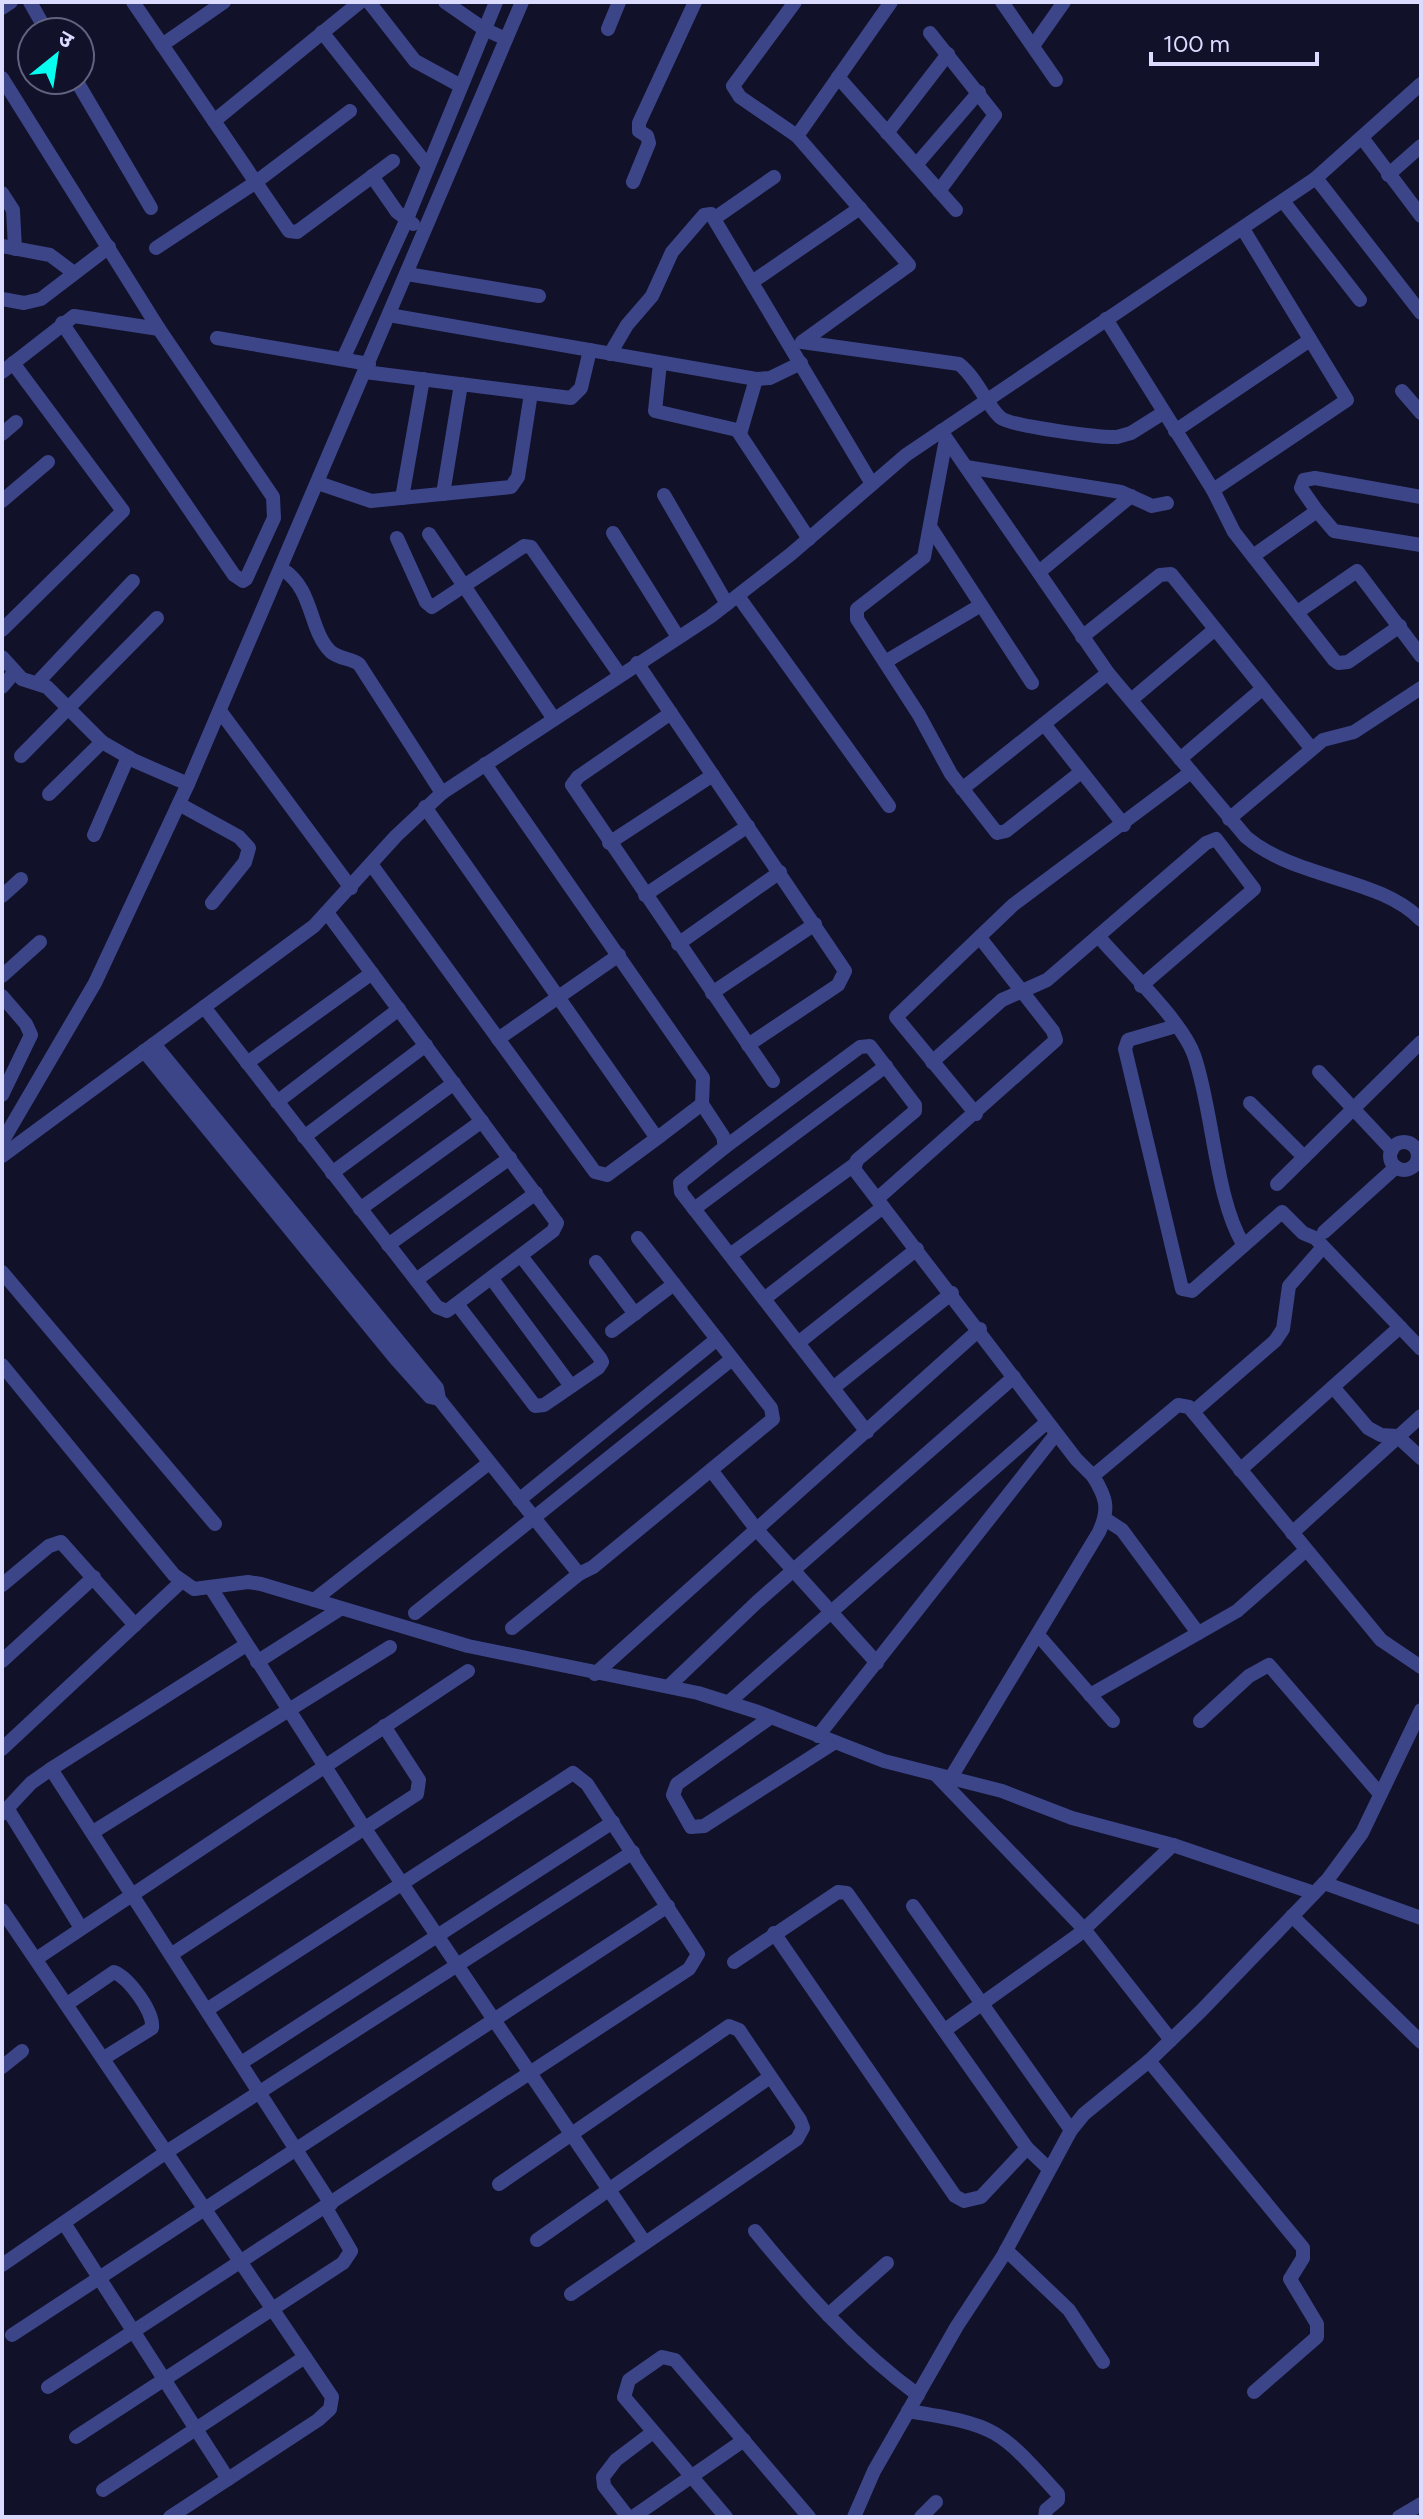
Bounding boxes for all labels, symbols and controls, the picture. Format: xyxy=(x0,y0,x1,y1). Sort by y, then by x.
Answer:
north arrow xyxy=(16,16,96,96)
scale bar xyxy=(1151,16,1317,66)
text: उ xyxy=(53,24,79,55)
text: 100 m xyxy=(1163,29,1230,58)

